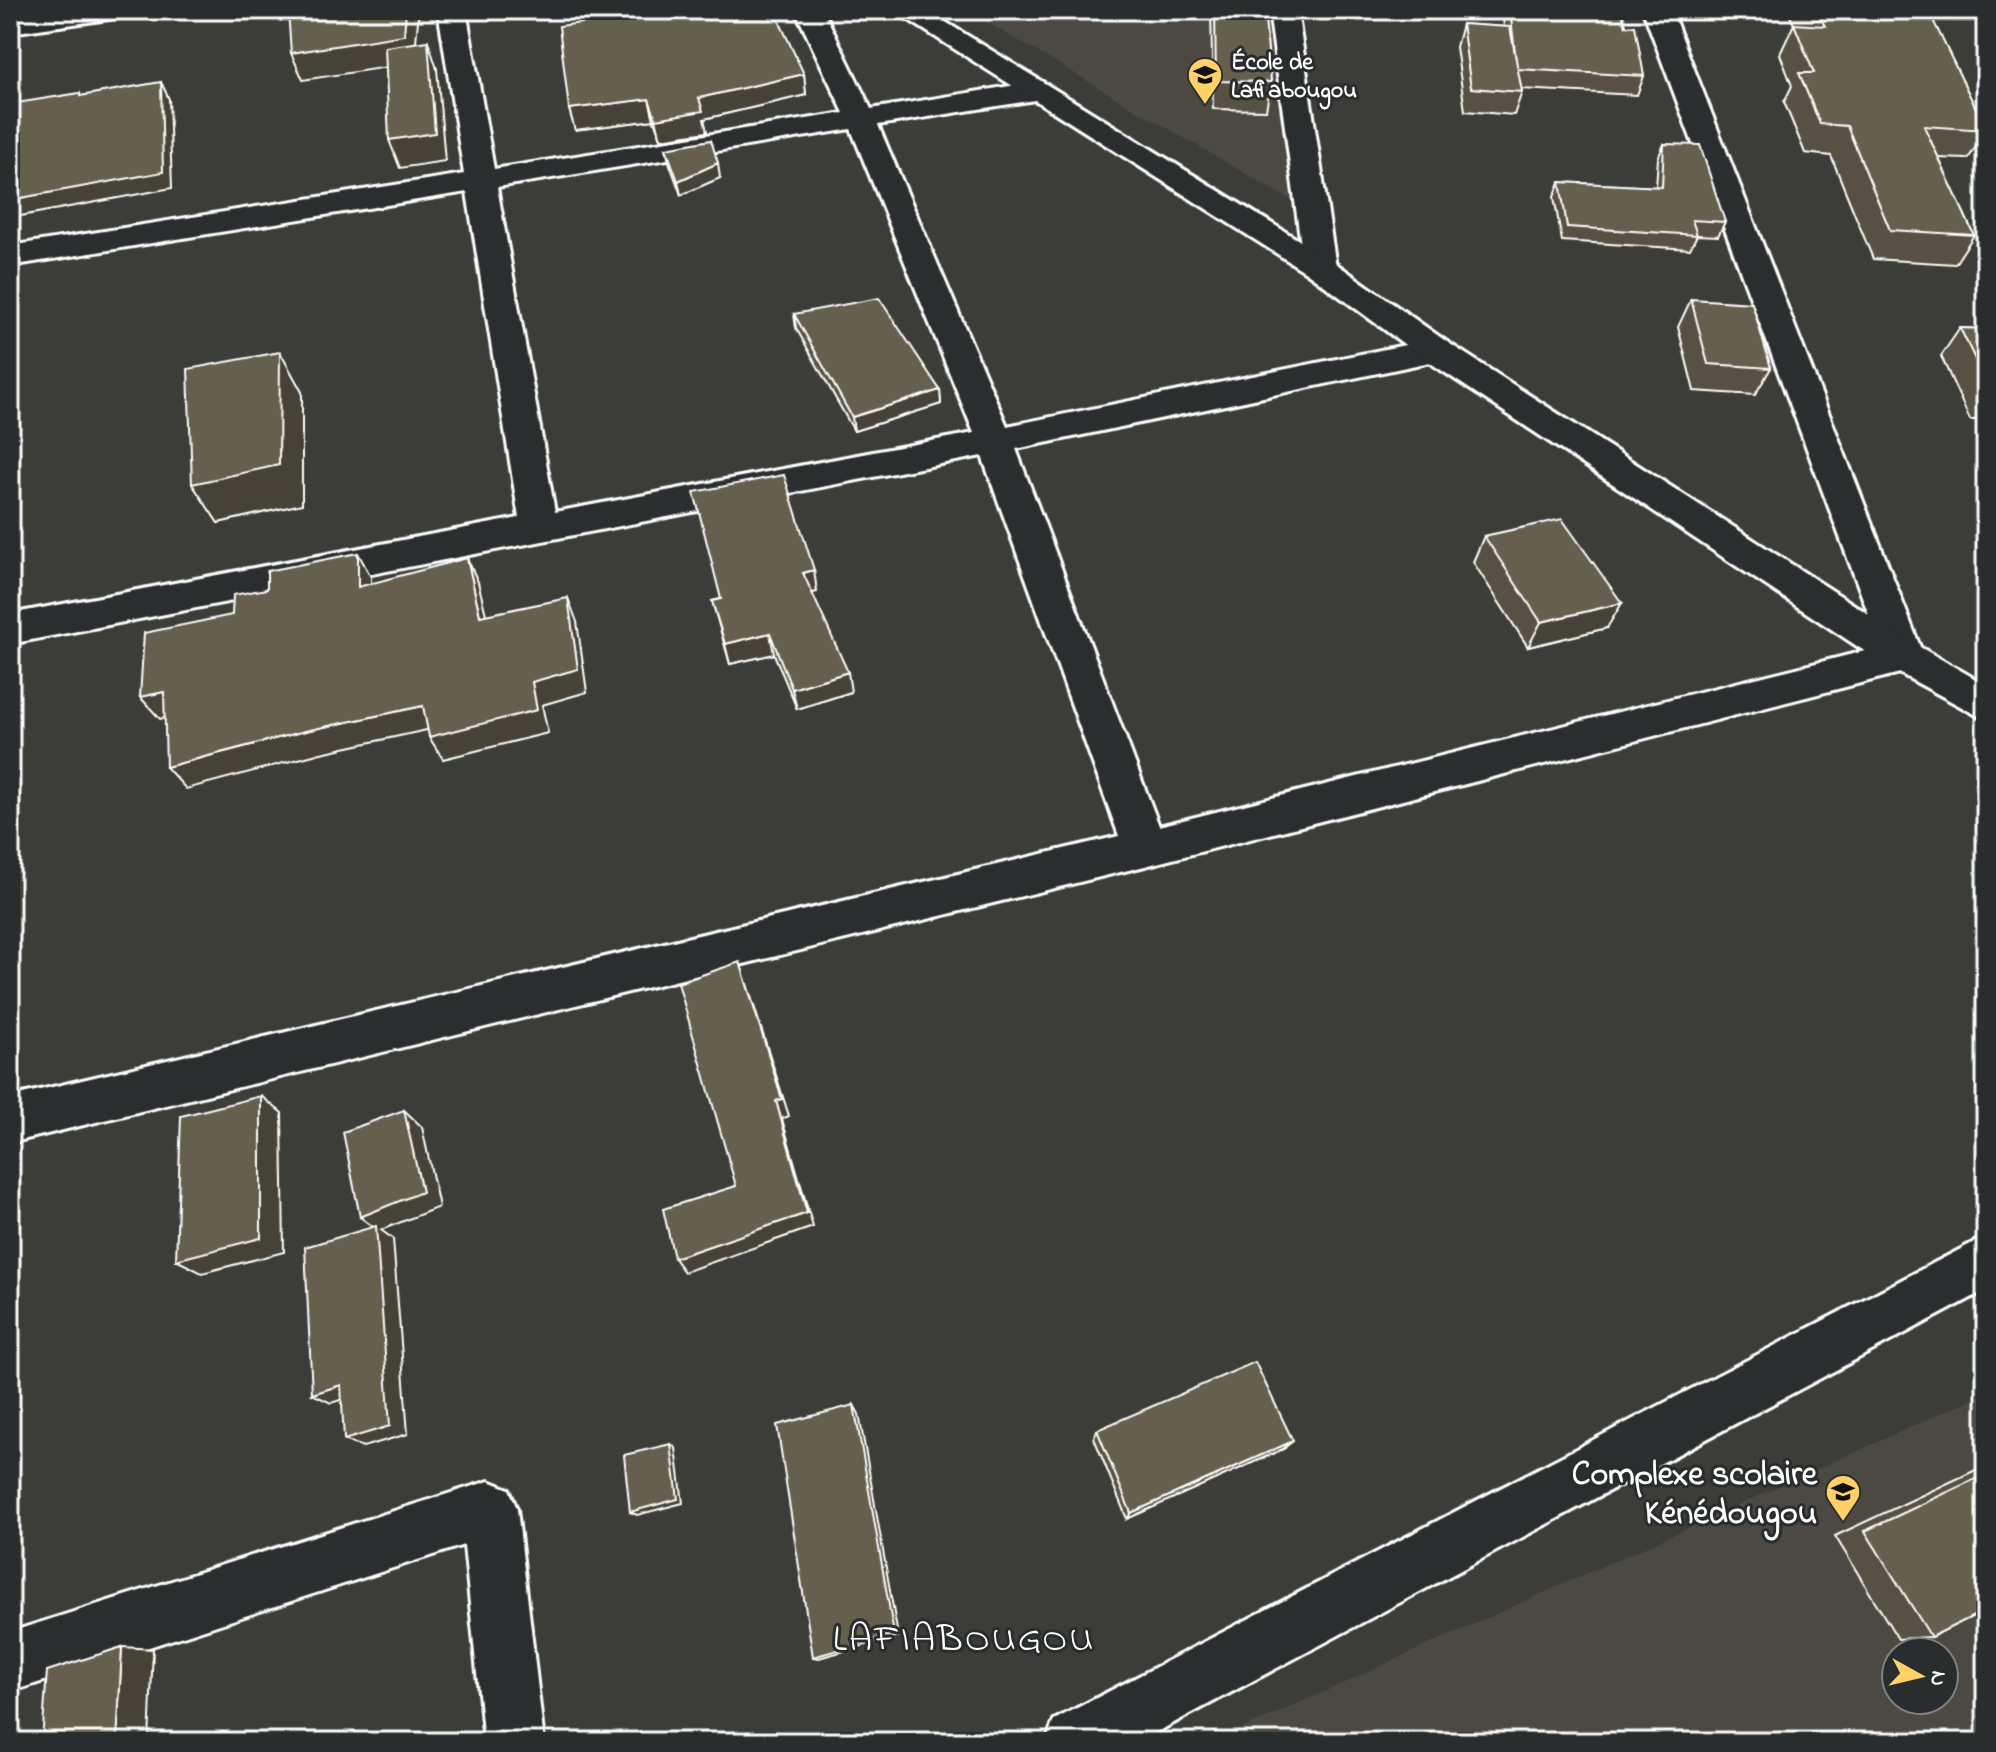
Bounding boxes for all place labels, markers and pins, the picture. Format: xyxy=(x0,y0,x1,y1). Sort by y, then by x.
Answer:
place label: École de Lafiabougou xyxy=(1231,46,1357,110)
school or university icon: École de Lafiabougou xyxy=(1186,56,1224,106)
place label: Complexe scolaire Kénédougou xyxy=(1572,1451,1818,1541)
school or university icon: Complexe scolaire Kénédougou xyxy=(1824,1473,1862,1523)

